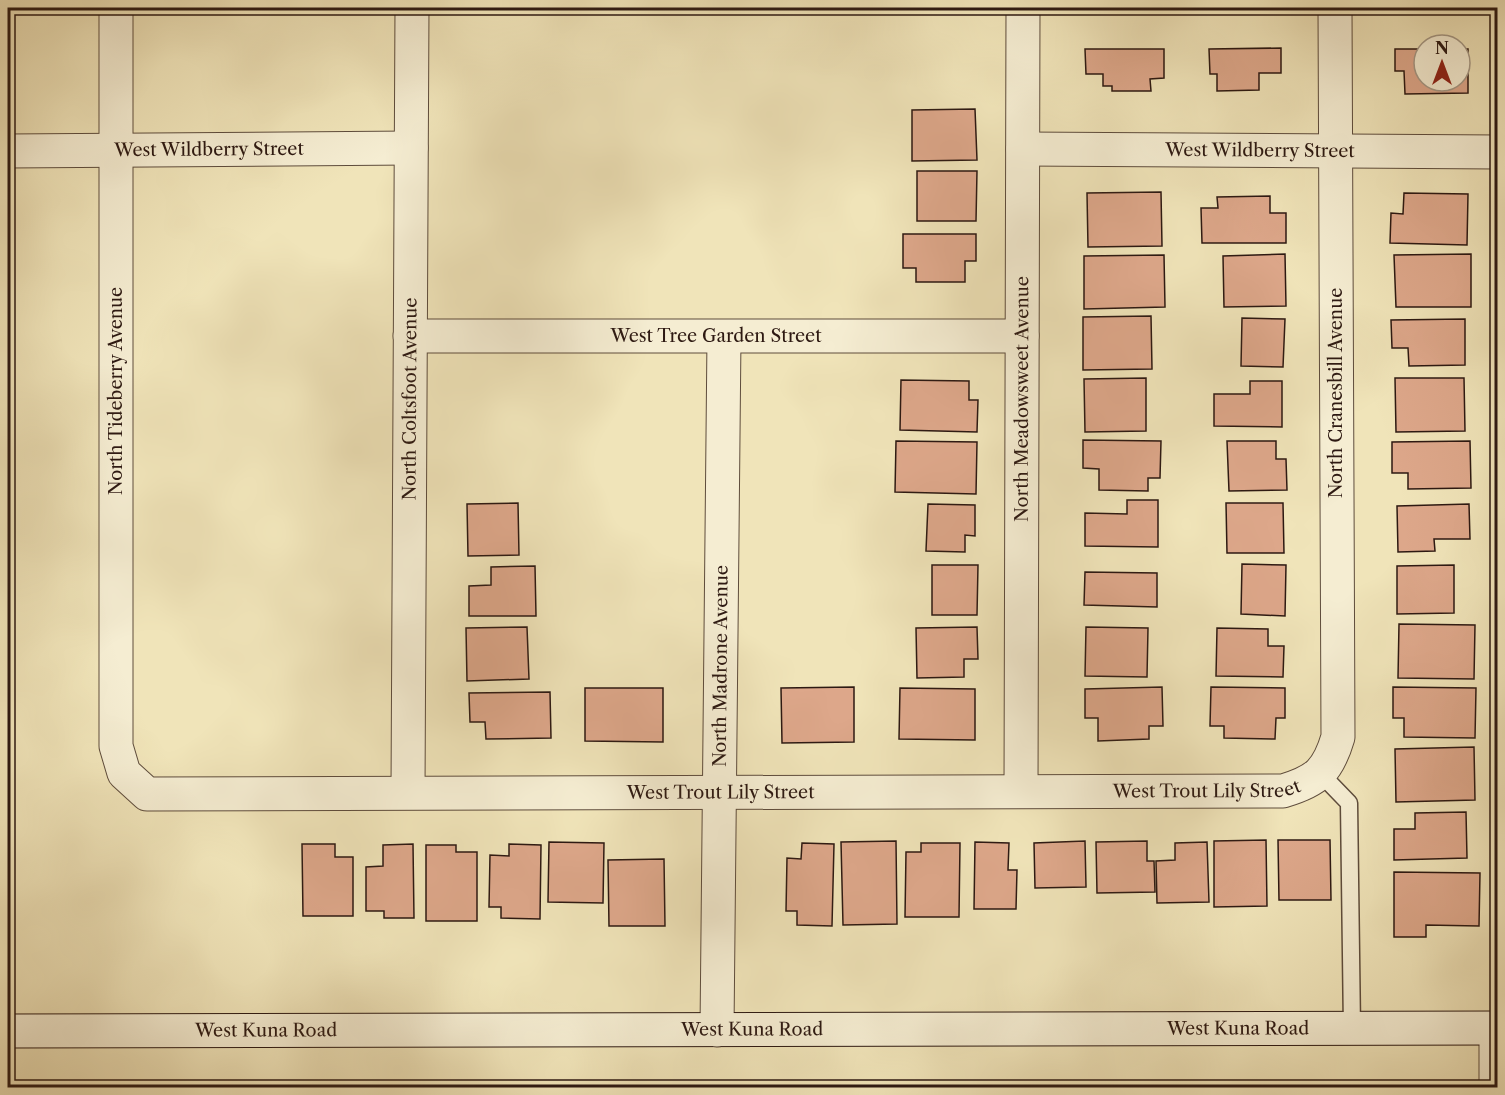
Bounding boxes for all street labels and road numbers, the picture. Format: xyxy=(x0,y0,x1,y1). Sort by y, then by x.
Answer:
street label: West Wildberry Street xyxy=(113,138,304,161)
street label: West Wildberry Street xyxy=(1164,139,1355,162)
street label: North Meadowsweet Avenue xyxy=(1011,276,1033,522)
street label: North Tideberry Avenue xyxy=(105,287,127,495)
street label: North Cranesbill Avenue xyxy=(1325,288,1347,498)
street label: North Coltsfoot Avenue xyxy=(398,298,422,500)
street label: West Tree Garden Street xyxy=(609,325,822,347)
street label: North Madrone Avenue xyxy=(709,565,733,767)
street label: West Trout Lily Street xyxy=(1112,775,1304,802)
street label: West Trout Lily Street xyxy=(626,781,815,804)
street label: West Kuna Road xyxy=(1166,1017,1309,1040)
street label: West Kuna Road xyxy=(680,1018,823,1041)
street label: West Kuna Road xyxy=(194,1019,337,1042)

